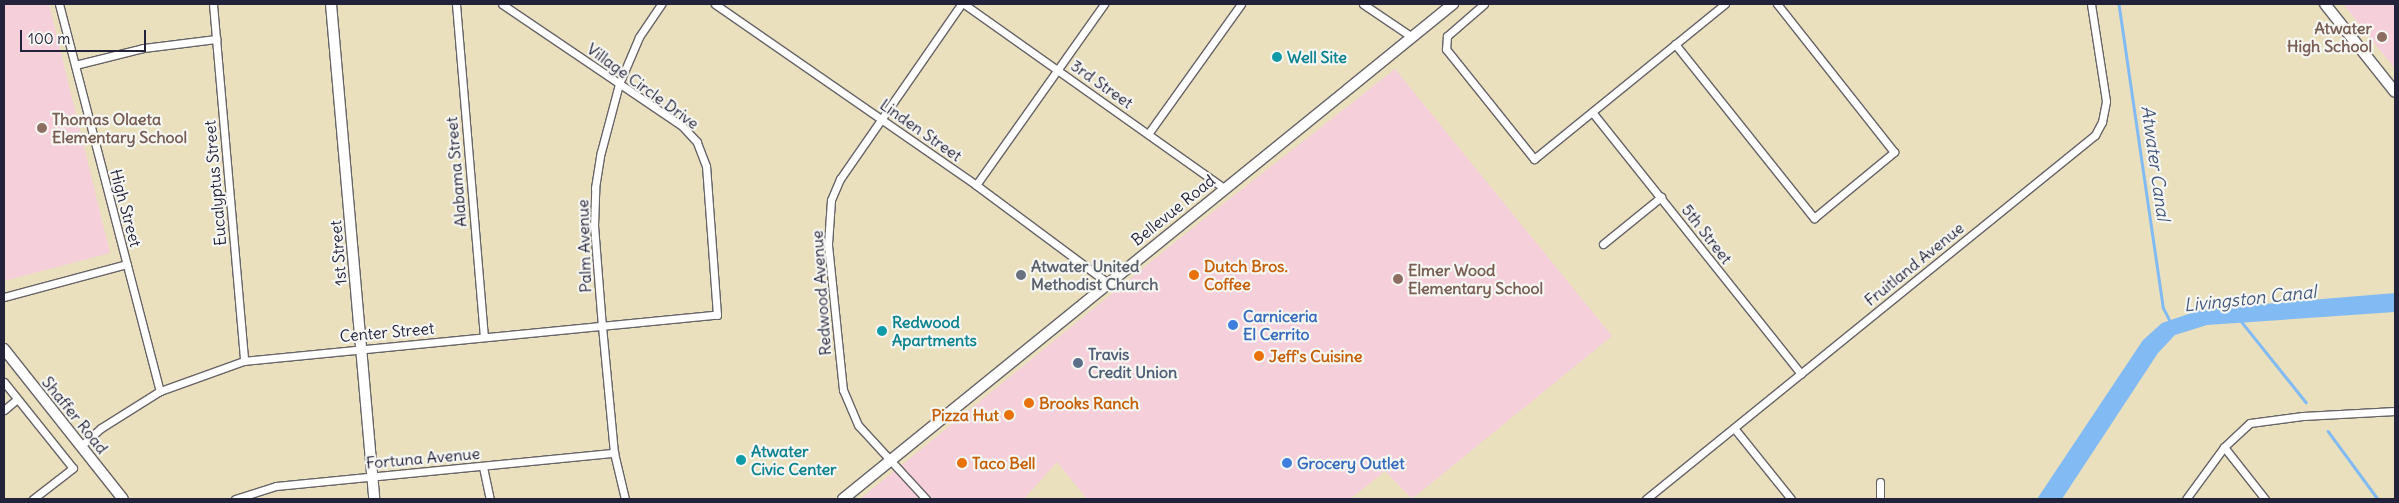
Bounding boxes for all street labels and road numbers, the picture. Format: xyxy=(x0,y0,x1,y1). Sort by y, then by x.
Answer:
street label: Village Circle Drive xyxy=(583,39,703,133)
street label: 3rd Street xyxy=(1067,56,1137,112)
street label: Linden Street xyxy=(876,95,966,165)
street label: Alabama Street xyxy=(442,116,470,228)
street label: Eucalyptus Street xyxy=(200,120,230,246)
street label: High Street xyxy=(106,167,146,249)
street label: Bellevue Road xyxy=(1127,170,1219,250)
street label: Palm Avenue xyxy=(573,199,595,293)
street label: 5th Street xyxy=(1678,200,1736,268)
street label: Fruitland Avenue xyxy=(1861,218,1967,310)
street label: 1st Street xyxy=(326,220,350,286)
street label: Redwood Avenue xyxy=(807,230,835,356)
street label: Center Street xyxy=(339,318,435,346)
street label: Shaffer Road xyxy=(38,373,112,457)
street label: Fortuna Avenue xyxy=(365,443,481,473)

